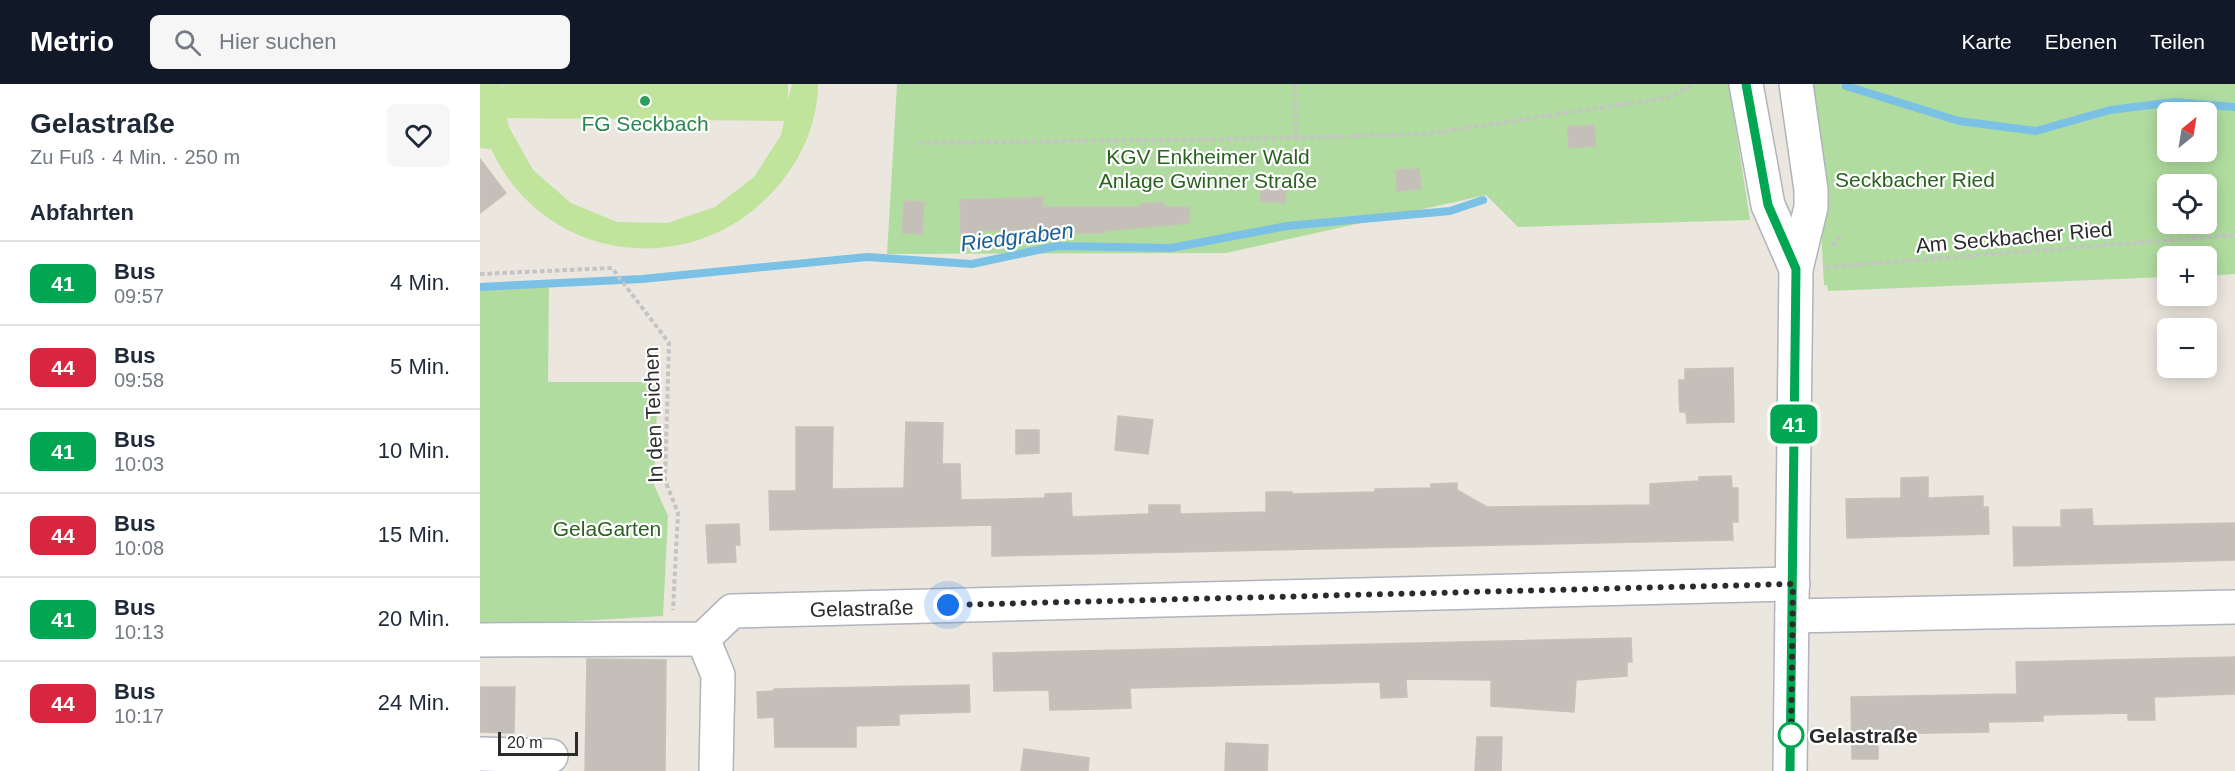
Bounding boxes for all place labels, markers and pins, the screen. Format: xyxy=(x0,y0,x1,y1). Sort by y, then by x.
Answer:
marker: FG Seckbach xyxy=(638,94,652,108)
place label: FG Seckbach xyxy=(581,112,709,135)
marker: Gelastraße xyxy=(1778,722,1804,748)
place label: Gelastraße xyxy=(1809,724,1918,747)

